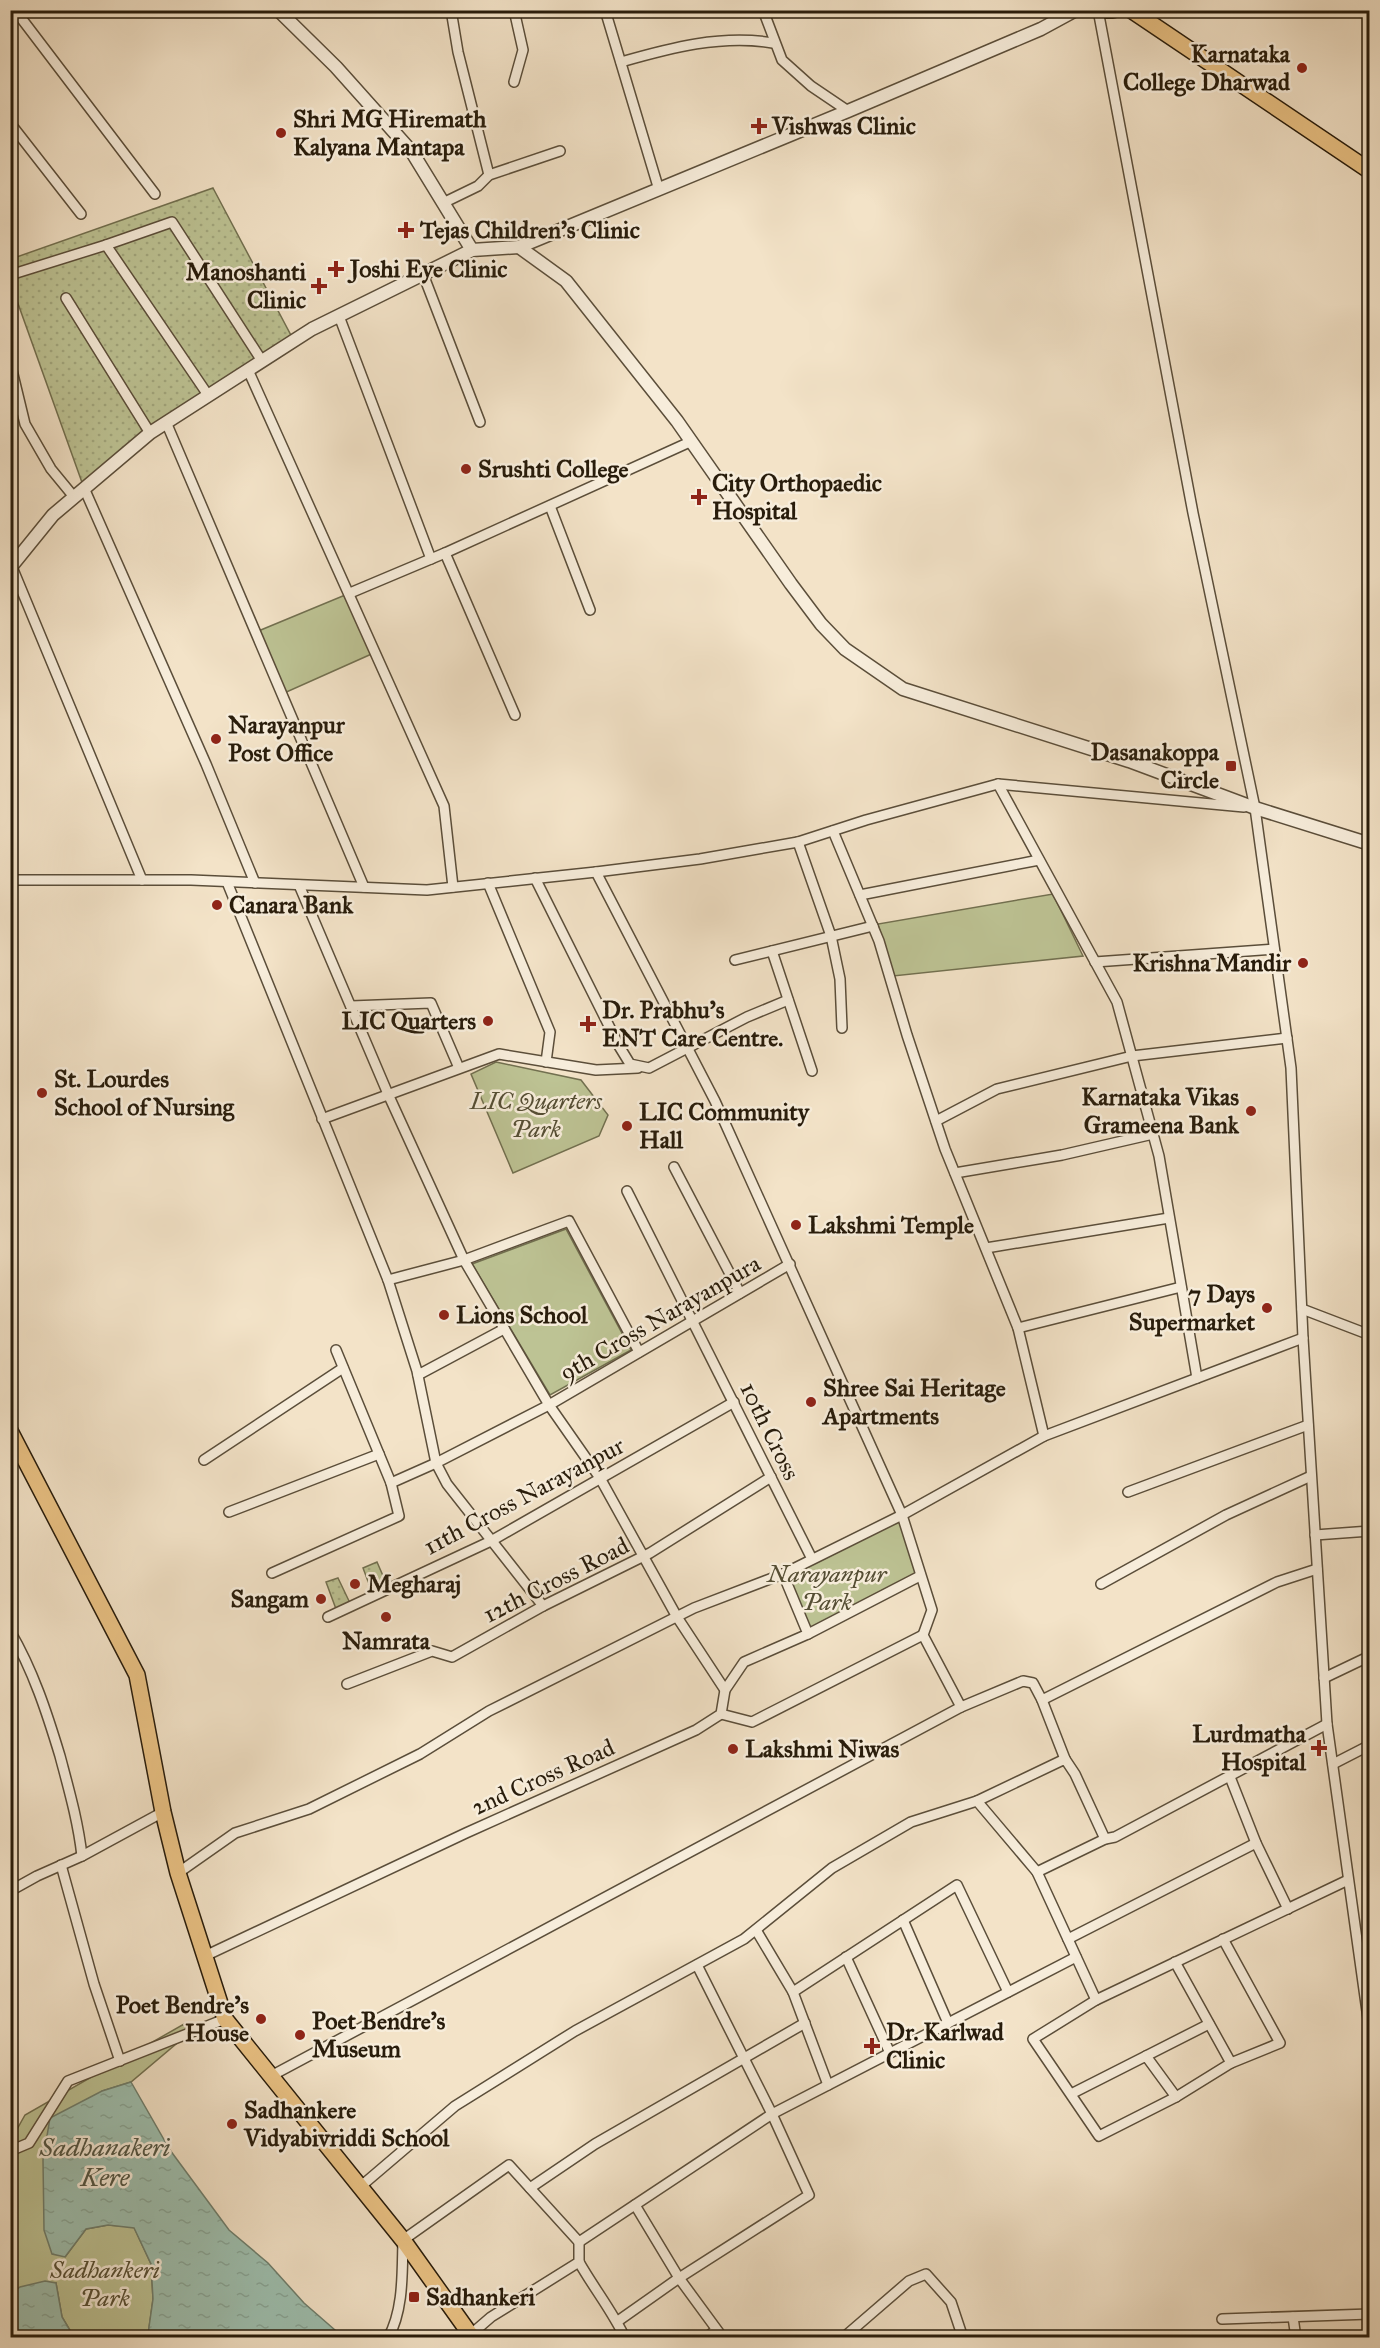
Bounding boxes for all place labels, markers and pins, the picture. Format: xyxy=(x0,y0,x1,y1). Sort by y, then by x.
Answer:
place label: Karnataka College Dharwad xyxy=(1123,39,1291,97)
marker: Karnataka College Dharwad xyxy=(1295,61,1309,75)
place label: Shri MG Hiremath Kalyana Mantapa xyxy=(293,104,487,162)
place label: Vishwas Clinic xyxy=(771,111,916,141)
marker: Vishwas Clinic xyxy=(750,117,768,135)
marker: Shri MG Hiremath Kalyana Mantapa xyxy=(274,126,288,140)
place label: Tejas Children's Clinic xyxy=(419,215,640,245)
marker: Tejas Children's Clinic xyxy=(397,221,415,239)
place label: Joshi Eye Clinic xyxy=(347,254,507,284)
place label: Manoshanti Clinic xyxy=(186,257,306,315)
marker: Joshi Eye Clinic xyxy=(327,260,345,278)
marker: Manoshanti Clinic xyxy=(310,277,328,295)
place label: Srushti College xyxy=(478,454,629,484)
marker: Srushti College xyxy=(459,462,473,476)
place label: City Orthopaedic Hospital xyxy=(712,468,882,526)
marker: City Orthopaedic Hospital xyxy=(690,488,708,506)
place label: Narayanpur Post Office xyxy=(228,710,346,768)
marker: Narayanpur Post Office xyxy=(209,732,223,746)
place label: Dasanakoppa Circle xyxy=(1091,737,1220,795)
marker: Dasanakoppa Circle xyxy=(1224,759,1238,773)
place label: Canara Bank xyxy=(229,890,354,920)
marker: Canara Bank xyxy=(210,898,224,912)
place label: Krishna Mandir xyxy=(1132,948,1292,978)
marker: Krishna Mandir xyxy=(1296,956,1310,970)
place label: Dr. Prabhu's ENT Care Centre. xyxy=(602,995,783,1053)
place label: LIC Quarters xyxy=(342,1006,476,1036)
marker: LIC Quarters xyxy=(481,1014,495,1028)
marker: Dr. Prabhu's ENT Care Centre. xyxy=(579,1015,597,1033)
place label: St. Lourdes School of Nursing xyxy=(54,1064,235,1122)
place label: Karnataka Vikas Grameena Bank xyxy=(1081,1082,1240,1140)
marker: St. Lourdes School of Nursing xyxy=(35,1086,49,1100)
place label: LIC Community Hall xyxy=(639,1097,811,1155)
marker: Karnataka Vikas Grameena Bank xyxy=(1244,1104,1258,1118)
marker: LIC Community Hall xyxy=(620,1119,634,1133)
place label: Lakshmi Temple xyxy=(808,1210,974,1240)
marker: Lakshmi Temple xyxy=(789,1218,803,1232)
place label: 7 Days Supermarket xyxy=(1129,1279,1256,1337)
place label: Lions School xyxy=(456,1300,588,1330)
marker: 7 Days Supermarket xyxy=(1260,1301,1274,1315)
marker: Lions School xyxy=(437,1308,451,1322)
place label: Shree Sai Heritage Apartments xyxy=(821,1373,1006,1431)
marker: Shree Sai Heritage Apartments xyxy=(804,1395,818,1409)
place label: Megharaj xyxy=(367,1569,461,1599)
marker: Megharaj xyxy=(348,1577,362,1591)
place label: Sangam xyxy=(231,1584,310,1614)
marker: Sangam xyxy=(314,1592,328,1606)
marker: Namrata xyxy=(379,1610,393,1624)
place label: Namrata xyxy=(342,1626,431,1656)
place label: Lurdmatha Hospital xyxy=(1192,1719,1307,1777)
place label: Lakshmi Niwas xyxy=(745,1734,899,1764)
marker: Lurdmatha Hospital xyxy=(1310,1739,1328,1757)
marker: Lakshmi Niwas xyxy=(726,1742,740,1756)
place label: Poet Bendre's House xyxy=(116,1990,249,2048)
place label: Poet Bendre's Museum xyxy=(312,2006,446,2064)
marker: Poet Bendre's House xyxy=(254,2012,268,2026)
place label: Dr. Karlwad Clinic xyxy=(886,2017,1005,2075)
marker: Poet Bendre's Museum xyxy=(293,2028,307,2042)
marker: Dr. Karlwad Clinic xyxy=(863,2037,881,2055)
place label: Sadhankere Vidyabivriddi School xyxy=(243,2095,450,2153)
marker: Sadhankere Vidyabivriddi School xyxy=(225,2117,239,2131)
place label: Sadhankeri xyxy=(426,2282,535,2312)
marker: Sadhankeri xyxy=(407,2290,421,2304)

